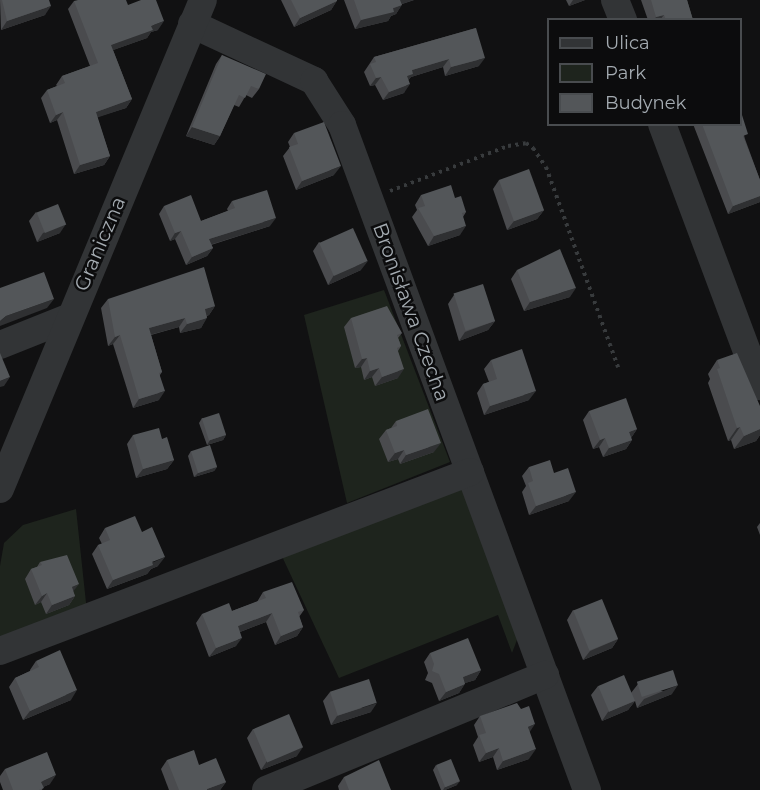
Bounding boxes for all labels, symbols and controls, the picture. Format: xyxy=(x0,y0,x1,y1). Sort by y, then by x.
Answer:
legend xyxy=(547,18,742,126)
text: Ulica xyxy=(605,32,650,54)
text: Park xyxy=(605,62,646,84)
text: Budynek xyxy=(605,92,686,114)
street label: Graniczna xyxy=(69,193,131,295)
street label: Bronisława Czecha xyxy=(368,220,454,404)

